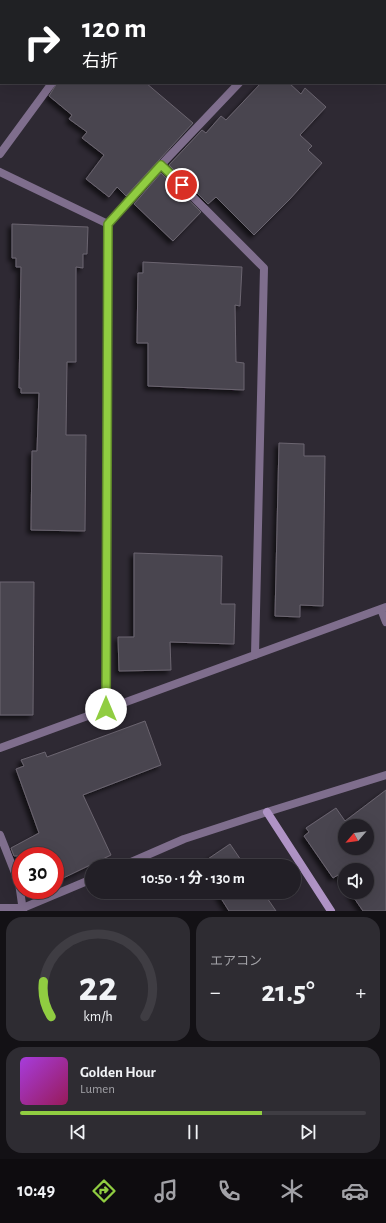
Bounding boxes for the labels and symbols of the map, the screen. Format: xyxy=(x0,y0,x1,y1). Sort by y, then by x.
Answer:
pin xyxy=(165,168,199,202)
position arrow xyxy=(85,688,127,730)
north arrow xyxy=(338,819,374,855)
speed limit sign: 30 xyxy=(12,847,64,899)

